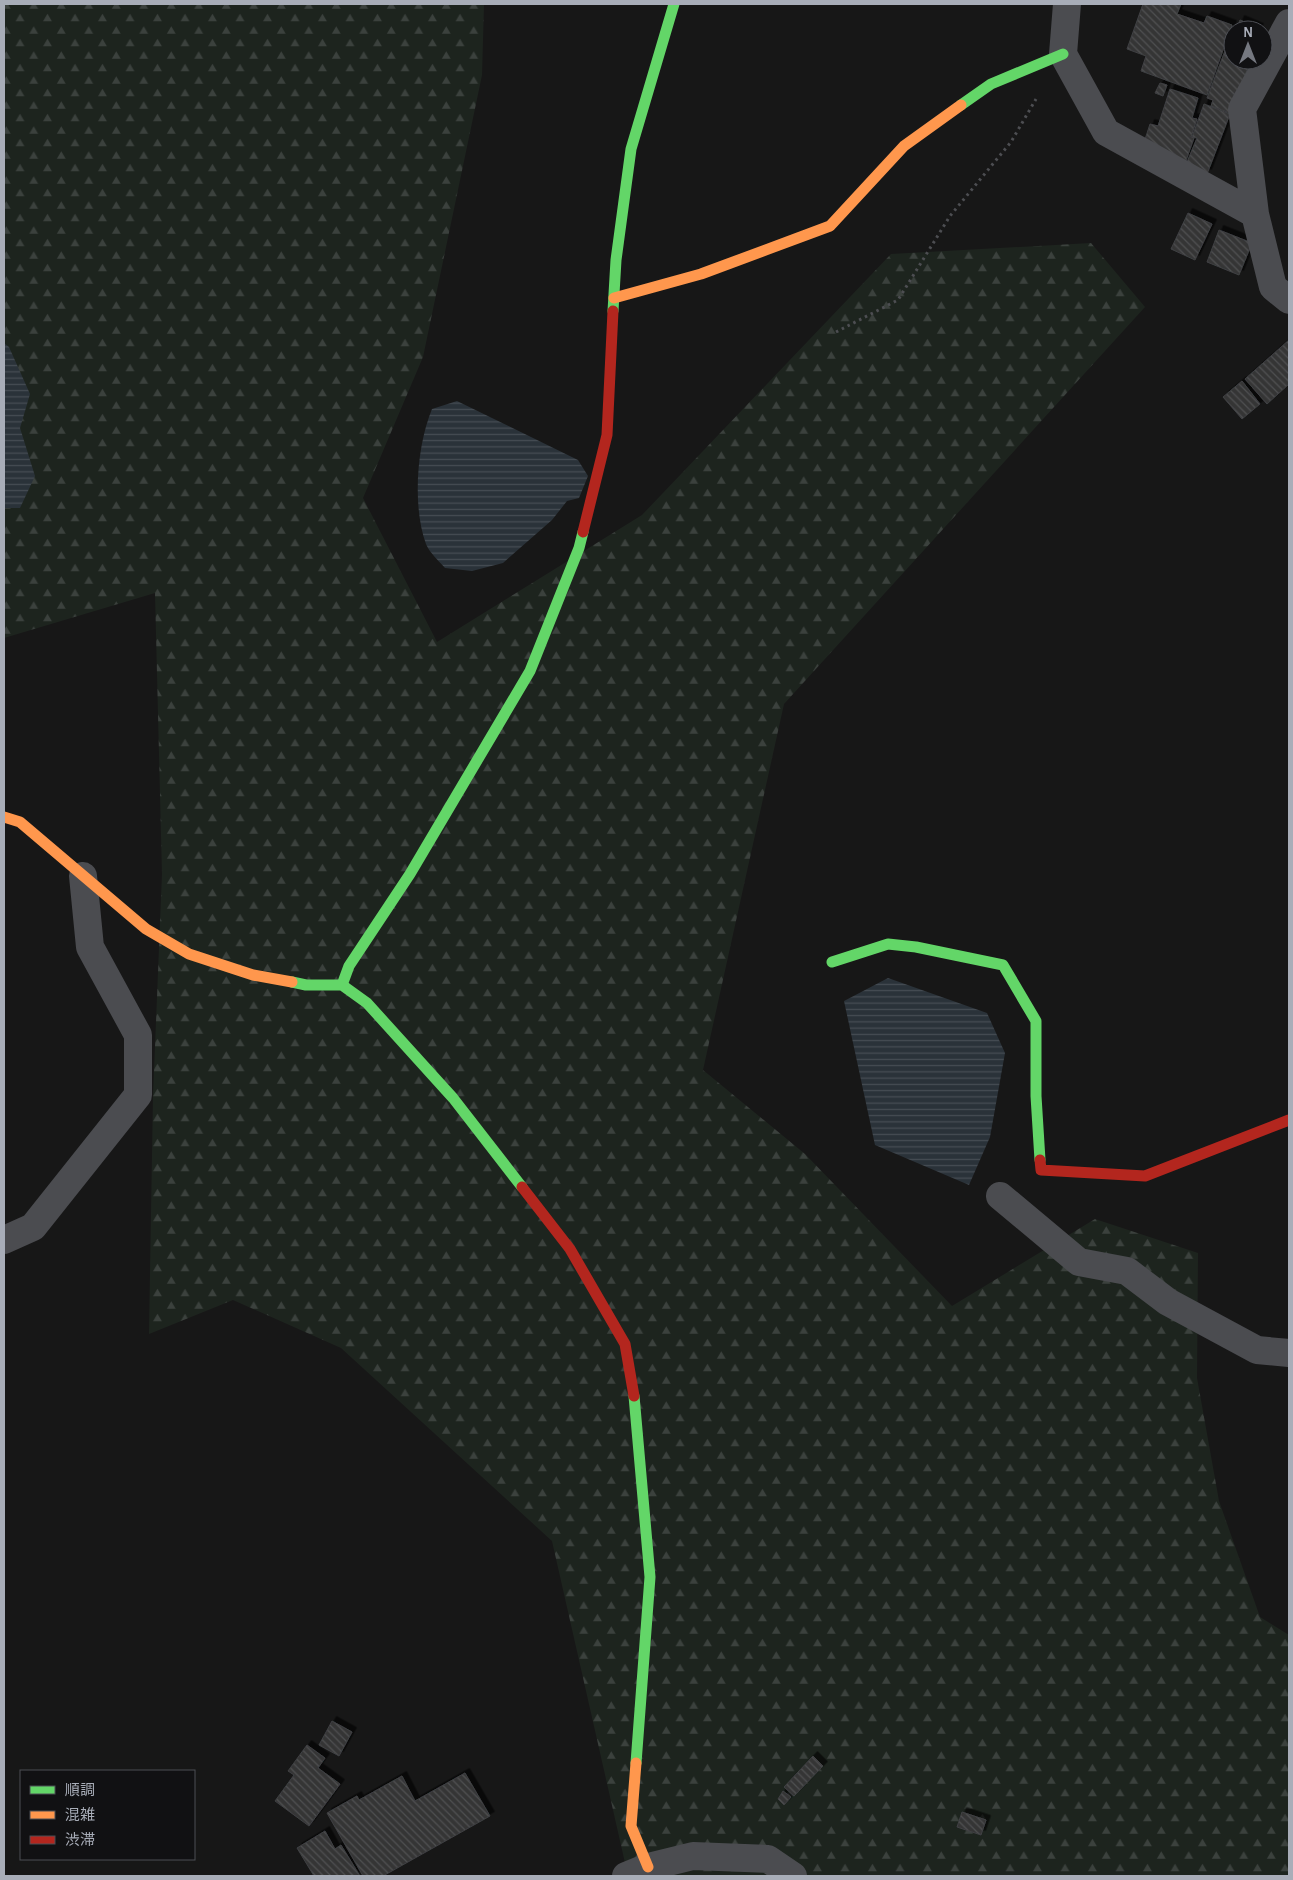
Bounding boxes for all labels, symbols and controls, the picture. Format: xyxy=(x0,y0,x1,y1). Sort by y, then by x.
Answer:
north arrow xyxy=(1223,20,1273,70)
text: N xyxy=(1243,26,1253,40)
legend xyxy=(20,1770,195,1860)
text: 順調 xyxy=(65,1783,95,1798)
text: 混雑 xyxy=(65,1807,95,1823)
text: 渋滞 xyxy=(65,1832,95,1848)

